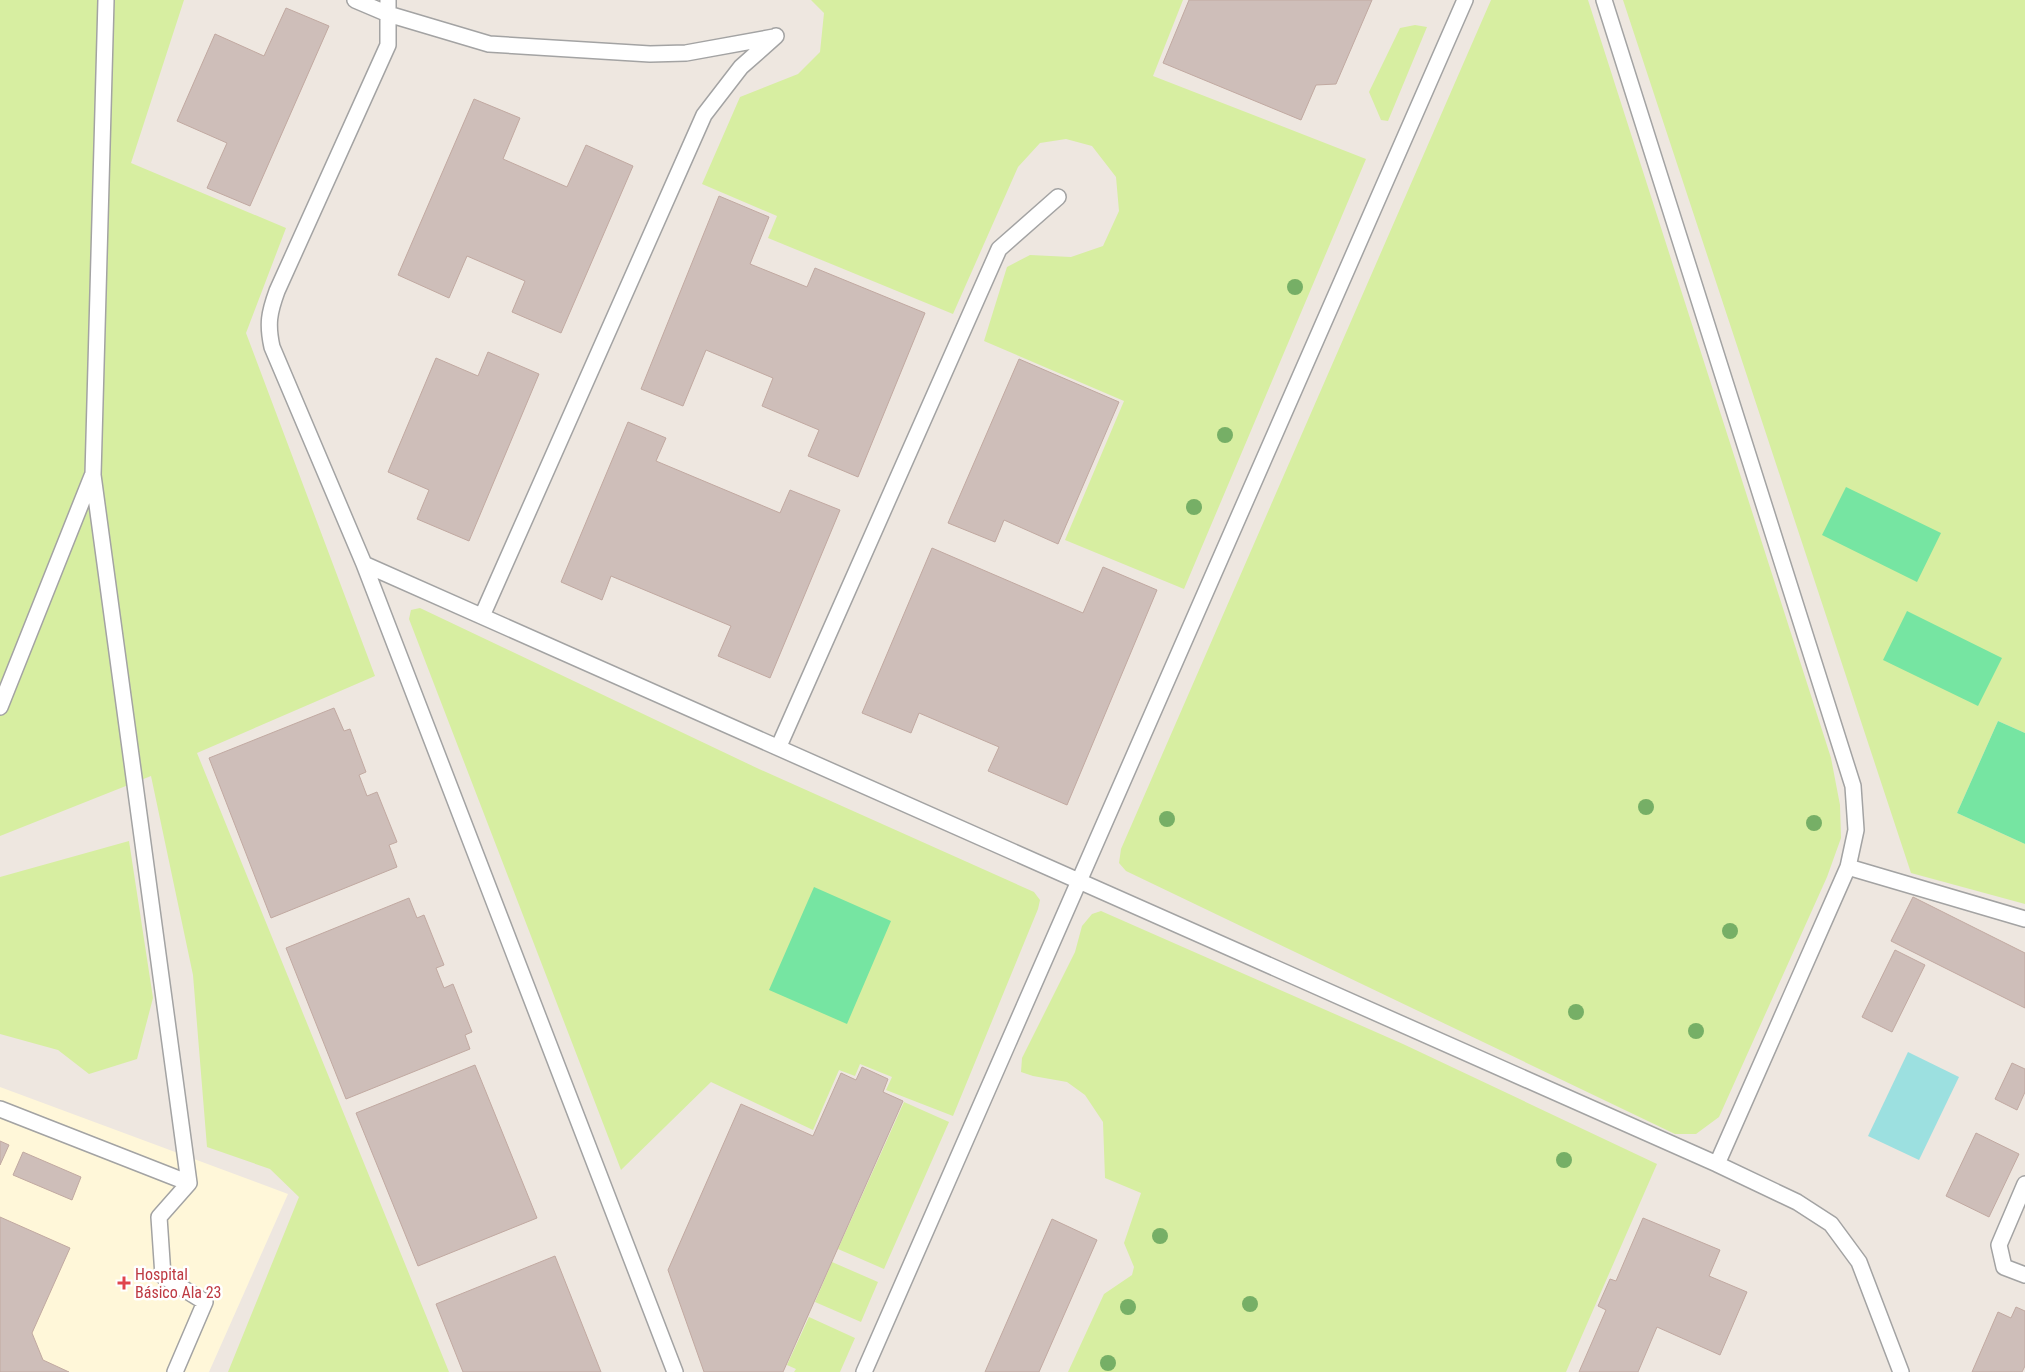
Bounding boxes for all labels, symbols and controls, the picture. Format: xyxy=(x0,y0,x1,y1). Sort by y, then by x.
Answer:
place label: Hospital Básico Ala 23 xyxy=(135,1265,222,1302)
marker: Hospital Básico Ala 23 xyxy=(117,1276,131,1290)

